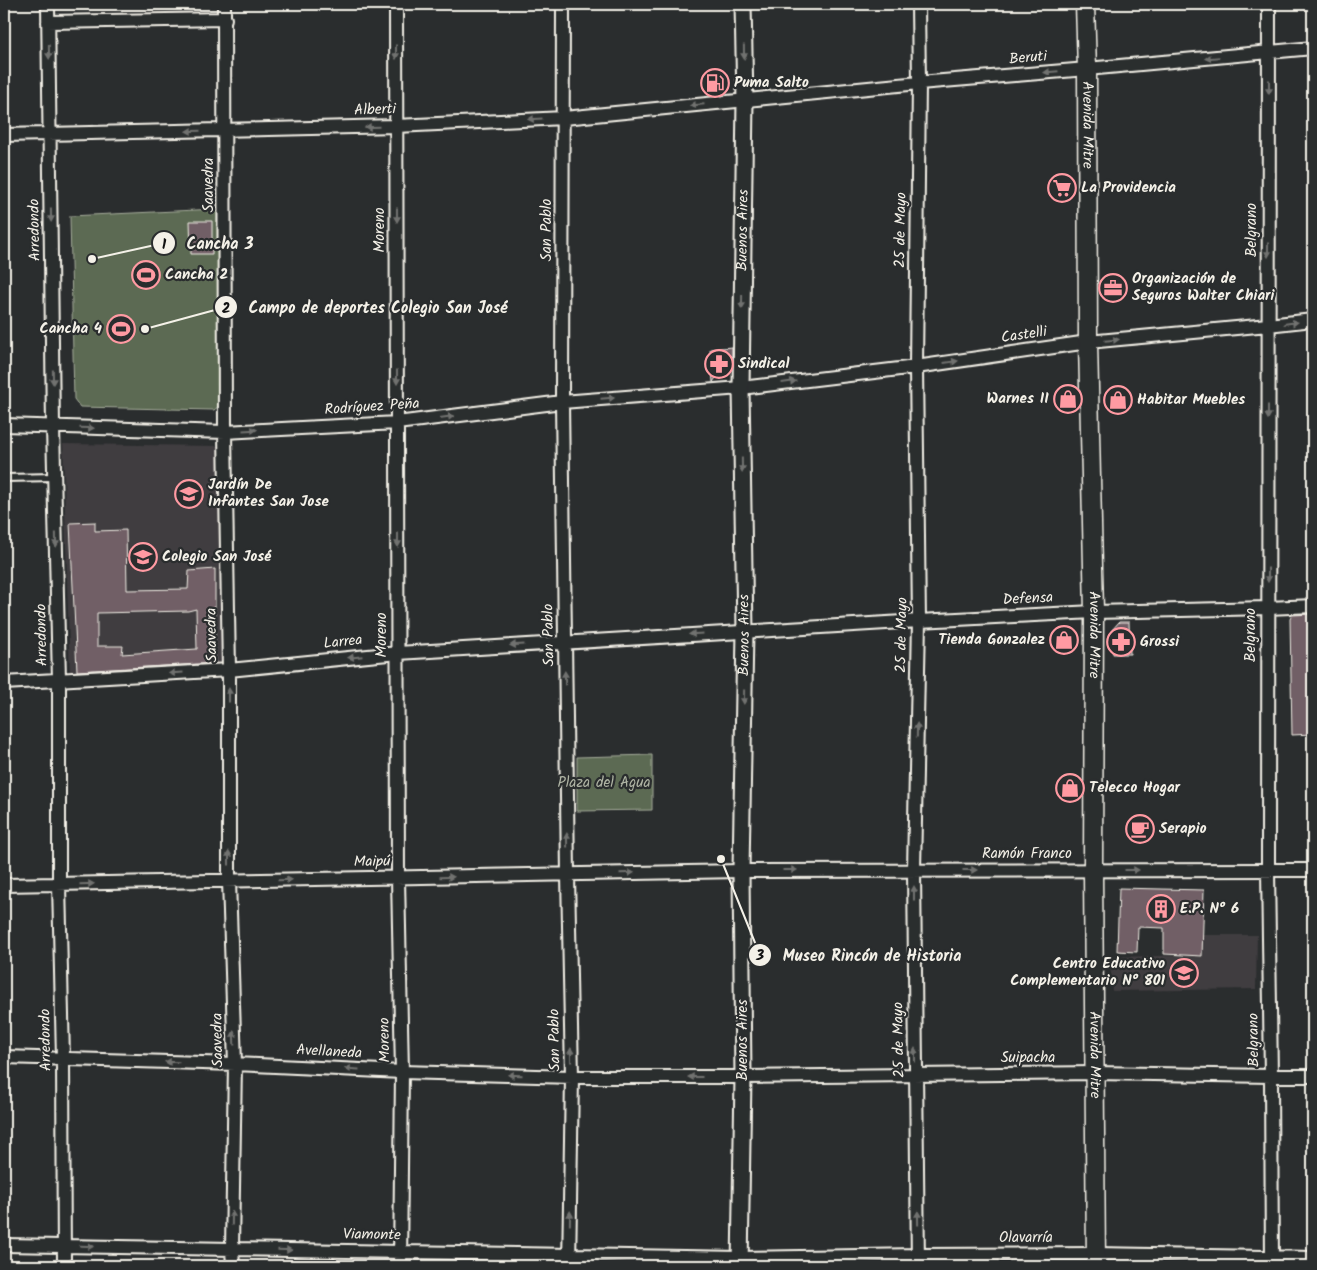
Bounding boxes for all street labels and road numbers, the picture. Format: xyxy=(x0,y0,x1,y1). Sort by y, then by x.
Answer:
street label: Beruti xyxy=(1008,44,1049,72)
street label: Avenida Mitre xyxy=(1075,81,1099,169)
street label: Alberti xyxy=(354,97,398,123)
street label: Saavedra xyxy=(197,158,221,212)
street label: Buenos Aires xyxy=(731,189,756,271)
street label: 25 de Mayo xyxy=(888,192,914,268)
street label: Arredondo xyxy=(22,198,48,261)
street label: San Pablo xyxy=(535,199,559,261)
street label: Belgrano xyxy=(1240,203,1264,257)
street label: Moreno xyxy=(368,207,392,253)
street label: Castelli xyxy=(1000,320,1050,350)
street label: Rodríguez Peña xyxy=(324,392,420,422)
street label: Defensa xyxy=(1002,586,1054,612)
street label: Avenida Mitre xyxy=(1082,591,1106,679)
street label: Buenos Aires xyxy=(732,593,757,676)
street label: 25 de Mayo xyxy=(889,597,915,673)
street label: Arredondo xyxy=(29,603,55,666)
street label: San Pablo xyxy=(536,603,562,666)
street label: Saavedra xyxy=(200,607,224,663)
street label: Belgrano xyxy=(1239,608,1263,662)
street label: Moreno xyxy=(370,612,394,658)
street label: Larrea xyxy=(322,628,364,656)
street label: Ramón Franco xyxy=(982,842,1072,866)
street label: Maipú xyxy=(353,850,391,874)
street label: Buenos Aires xyxy=(731,999,755,1081)
street label: 25 de Mayo xyxy=(886,1002,912,1078)
street label: Arredondo xyxy=(33,1008,59,1071)
street label: San Pablo xyxy=(542,1008,568,1071)
street label: Avenida Mitre xyxy=(1082,1011,1107,1099)
street label: Saavedra xyxy=(206,1012,230,1068)
street label: Belgrano xyxy=(1242,1013,1266,1067)
street label: Moreno xyxy=(373,1017,397,1063)
street label: Avellaneda xyxy=(295,1038,363,1066)
street label: Suipacha xyxy=(1001,1046,1055,1070)
street label: Viamonte xyxy=(343,1222,401,1248)
street label: Olavarría xyxy=(999,1226,1053,1250)

